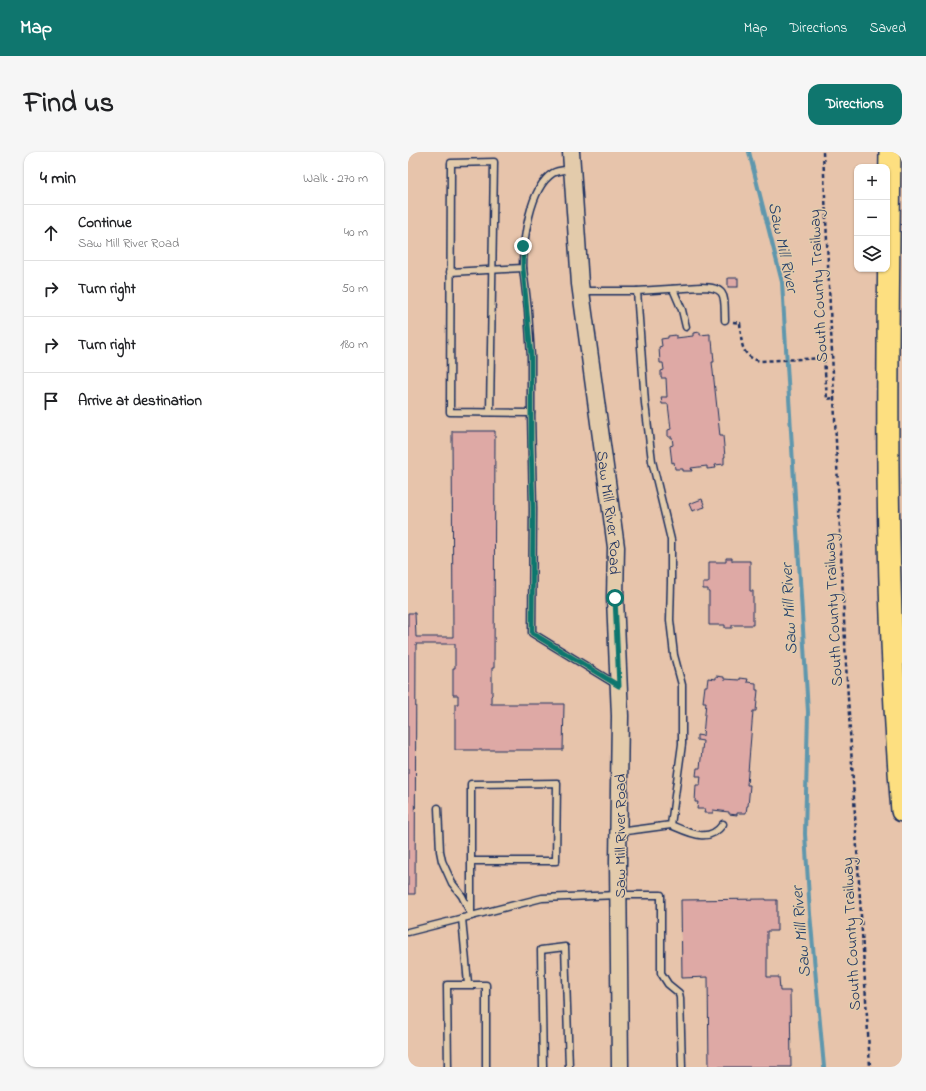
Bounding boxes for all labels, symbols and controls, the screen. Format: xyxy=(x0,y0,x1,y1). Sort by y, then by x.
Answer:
text: Map xyxy=(20,15,52,42)
text: Map xyxy=(744,18,767,39)
text: Directions xyxy=(789,18,847,39)
text: Saved xyxy=(869,18,906,39)
text: Find us xyxy=(24,84,114,125)
button: Directions xyxy=(808,84,902,125)
map controls xyxy=(854,164,890,272)
button: + xyxy=(854,164,890,200)
text: 4 min xyxy=(40,166,76,191)
text: Walk · 270 m xyxy=(303,169,368,188)
water label: Saw Mill River xyxy=(761,200,805,297)
button: − xyxy=(854,200,890,236)
street label: South County Trailway xyxy=(803,209,835,363)
text: Continue xyxy=(78,212,132,234)
icon: ahead xyxy=(40,222,62,244)
text: 40 m xyxy=(344,223,368,242)
text: Saw Mill River Road xyxy=(78,234,179,253)
button: layers xyxy=(854,236,890,272)
route end xyxy=(514,237,532,255)
icon: right xyxy=(40,278,62,300)
text: Turn right xyxy=(78,278,136,300)
text: 50 m xyxy=(342,279,368,298)
icon: right xyxy=(40,334,62,356)
text: Turn right xyxy=(78,334,136,356)
text: 180 m xyxy=(340,335,368,354)
icon: arrive xyxy=(40,390,62,412)
text: Arrive at destination xyxy=(78,390,202,412)
street label: Saw Mill River Road xyxy=(589,449,626,575)
street label: South County Trailway xyxy=(818,533,850,687)
water label: Saw Mill River xyxy=(774,560,804,655)
route start xyxy=(606,589,624,607)
street label: Saw Mill River Road xyxy=(609,774,633,898)
street label: South County Trailway xyxy=(836,857,868,1011)
water label: Saw Mill River xyxy=(785,883,818,978)

